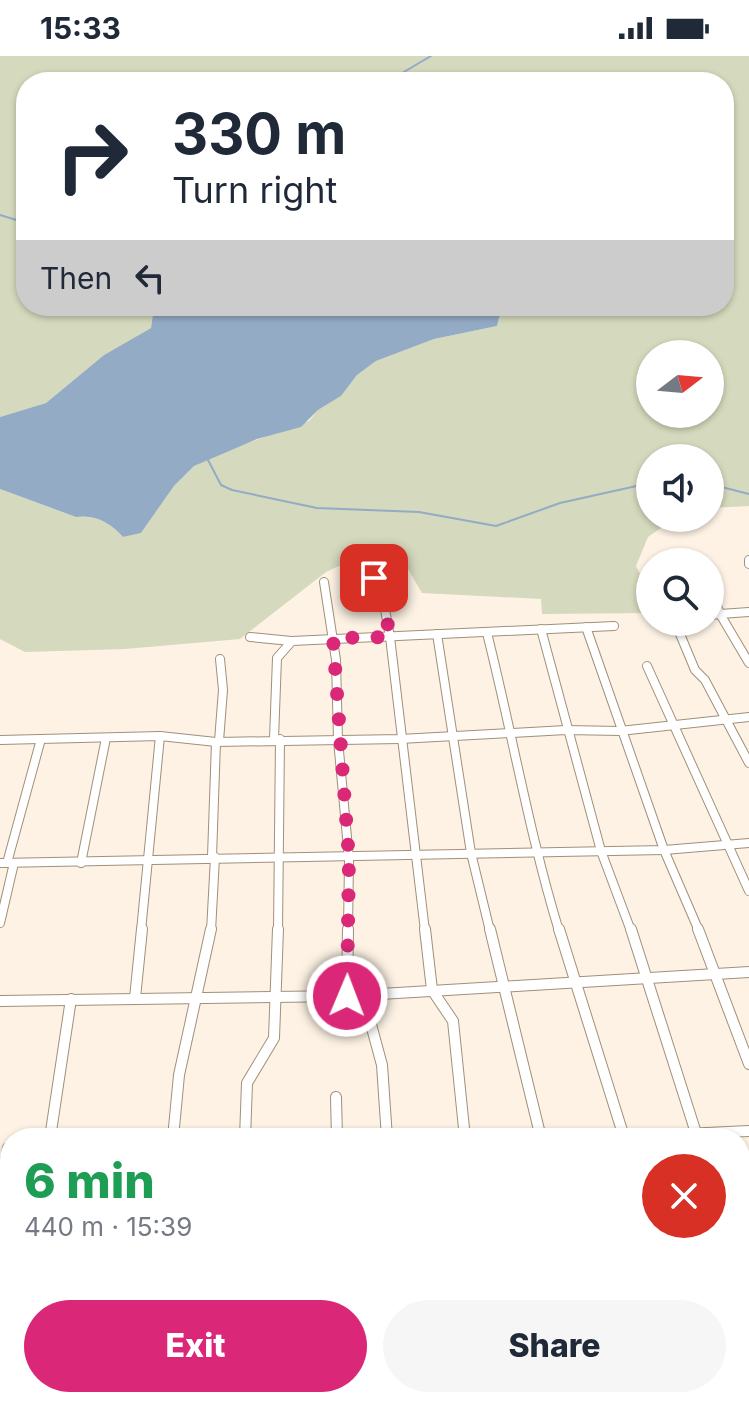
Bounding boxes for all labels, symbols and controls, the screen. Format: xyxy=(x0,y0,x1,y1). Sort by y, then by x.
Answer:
text: 15:33 xyxy=(40,10,121,46)
text: 330 m xyxy=(172,100,346,168)
icon: right xyxy=(40,104,144,208)
text: Turn right xyxy=(172,168,337,212)
icon: left xyxy=(128,256,172,300)
text: Then xyxy=(40,260,112,296)
north arrow xyxy=(636,340,724,428)
map controls xyxy=(636,340,724,636)
button: sound xyxy=(636,444,724,532)
pin xyxy=(340,544,408,612)
button: search xyxy=(636,548,724,636)
icon: arrive xyxy=(352,556,396,600)
position arrow xyxy=(305,954,389,1038)
text: 6 min xyxy=(24,1151,155,1210)
button: close xyxy=(642,1154,726,1238)
text: 440 m · 15:39 xyxy=(24,1211,192,1242)
button: Exit xyxy=(24,1300,367,1392)
button: Share xyxy=(383,1300,726,1392)

